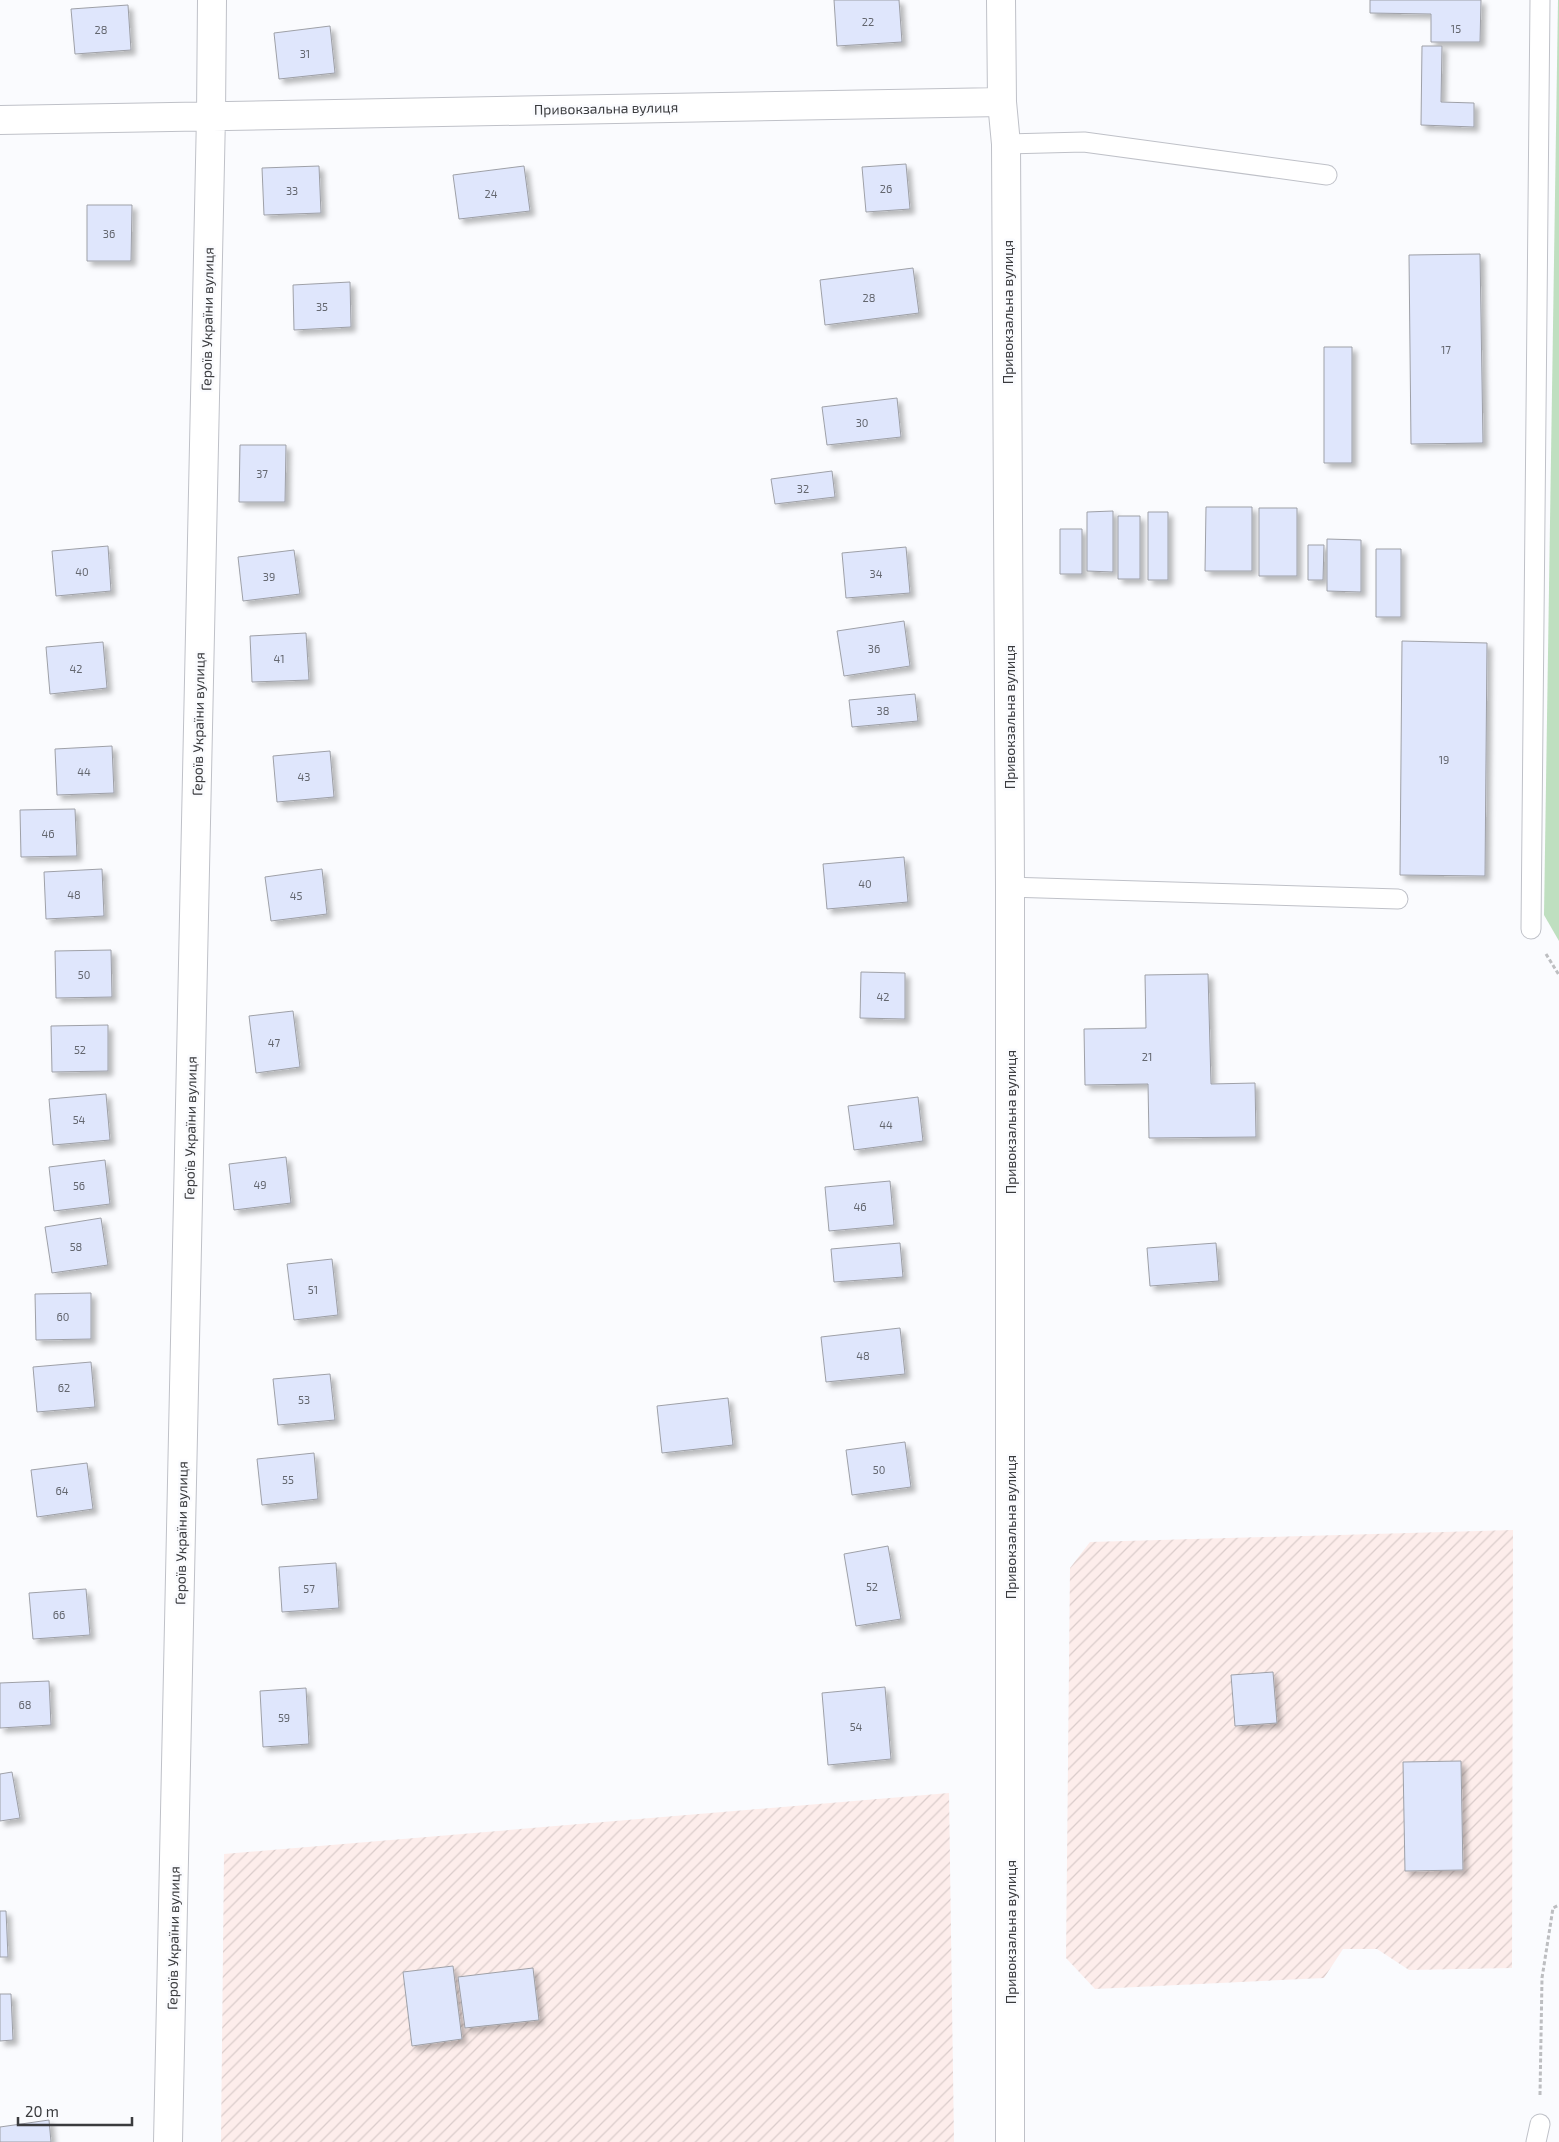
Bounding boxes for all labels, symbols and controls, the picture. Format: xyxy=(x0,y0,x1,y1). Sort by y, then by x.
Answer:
house number: 22 xyxy=(862,15,874,28)
house number: 15 xyxy=(1451,22,1461,35)
house number: 28 xyxy=(95,23,107,36)
house number: 31 xyxy=(300,47,310,60)
street label: Привокзальна вулиця xyxy=(534,98,678,118)
house number: 26 xyxy=(880,182,892,195)
house number: 33 xyxy=(286,184,298,197)
house number: 24 xyxy=(485,187,498,200)
house number: 36 xyxy=(103,227,115,240)
street label: Привокзальна вулиця xyxy=(999,240,1016,384)
street label: Героїв України вулиця xyxy=(197,247,217,391)
house number: 28 xyxy=(863,291,875,304)
house number: 35 xyxy=(316,300,328,313)
house number: 17 xyxy=(1441,343,1451,356)
house number: 30 xyxy=(856,416,868,429)
house number: 37 xyxy=(256,467,268,480)
house number: 32 xyxy=(797,482,809,495)
house number: 40 xyxy=(75,565,89,578)
house number: 34 xyxy=(870,567,883,580)
house number: 39 xyxy=(263,570,275,583)
house number: 36 xyxy=(868,642,880,655)
street label: Привокзальна вулиця xyxy=(1001,645,1018,789)
street label: Героїв України вулиця xyxy=(188,652,208,796)
house number: 41 xyxy=(273,652,285,665)
house number: 42 xyxy=(70,662,82,675)
house number: 38 xyxy=(877,704,889,717)
house number: 19 xyxy=(1439,753,1449,766)
house number: 44 xyxy=(77,765,91,778)
house number: 43 xyxy=(298,770,310,783)
house number: 46 xyxy=(41,827,55,840)
house number: 40 xyxy=(858,877,872,890)
house number: 48 xyxy=(67,888,81,901)
house number: 45 xyxy=(290,889,302,902)
house number: 50 xyxy=(78,968,90,981)
house number: 42 xyxy=(877,990,889,1003)
house number: 47 xyxy=(268,1036,281,1049)
house number: 52 xyxy=(74,1043,86,1056)
street label: Привокзальна вулиця xyxy=(1002,1050,1019,1194)
house number: 21 xyxy=(1142,1050,1152,1063)
street label: Героїв України вулиця xyxy=(180,1056,200,1200)
house number: 54 xyxy=(73,1113,86,1126)
house number: 44 xyxy=(879,1118,893,1131)
house number: 49 xyxy=(253,1178,267,1191)
house number: 56 xyxy=(73,1179,85,1192)
house number: 46 xyxy=(853,1200,867,1213)
house number: 58 xyxy=(70,1240,82,1253)
house number: 51 xyxy=(308,1283,318,1296)
house number: 60 xyxy=(57,1310,69,1323)
house number: 48 xyxy=(856,1349,870,1362)
house number: 62 xyxy=(58,1381,70,1394)
house number: 53 xyxy=(298,1393,310,1406)
street label: Привокзальна вулиця xyxy=(1002,1455,1019,1599)
street label: Героїв України вулиця xyxy=(171,1461,191,1605)
house number: 50 xyxy=(873,1463,885,1476)
house number: 55 xyxy=(282,1473,294,1486)
house number: 64 xyxy=(55,1484,69,1497)
house number: 52 xyxy=(866,1580,878,1593)
house number: 57 xyxy=(303,1582,315,1595)
house number: 66 xyxy=(53,1608,65,1621)
house number: 68 xyxy=(19,1698,31,1711)
house number: 59 xyxy=(278,1711,290,1724)
house number: 54 xyxy=(850,1720,863,1733)
street label: Привокзальна вулиця xyxy=(1002,1860,1019,2004)
street label: Героїв України вулиця xyxy=(163,1866,183,2010)
scale bar xyxy=(18,2094,131,2126)
text: 20 m xyxy=(25,2102,59,2120)

